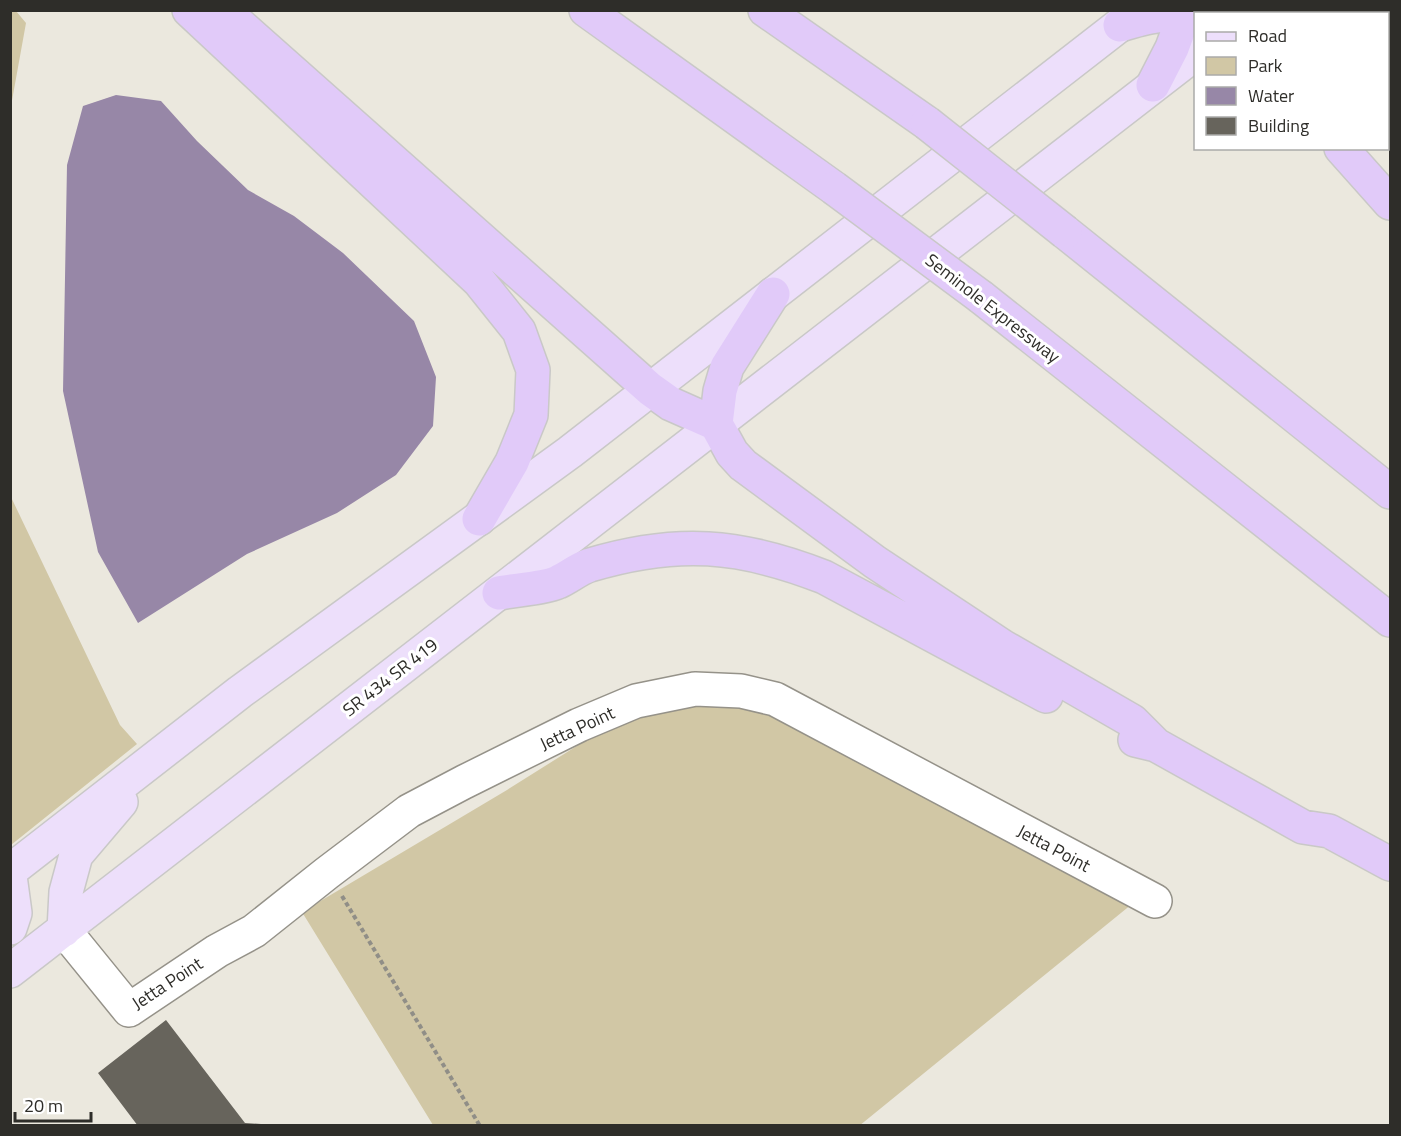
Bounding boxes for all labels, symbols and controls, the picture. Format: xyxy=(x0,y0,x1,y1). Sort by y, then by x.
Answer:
legend xyxy=(1194,12,1389,150)
text: Road xyxy=(1248,22,1287,49)
text: Park xyxy=(1248,52,1283,79)
text: Water xyxy=(1248,82,1294,109)
text: Building xyxy=(1248,112,1309,139)
street label: Seminole Expressway xyxy=(920,247,1067,370)
street label: SR 434 SR 419 xyxy=(337,631,443,723)
street label: Jetta Point xyxy=(535,699,619,757)
street label: Jetta Point xyxy=(1012,817,1096,879)
street label: Jetta Point xyxy=(126,950,208,1016)
scale bar xyxy=(15,1085,92,1123)
text: 20 m xyxy=(24,1092,63,1119)

